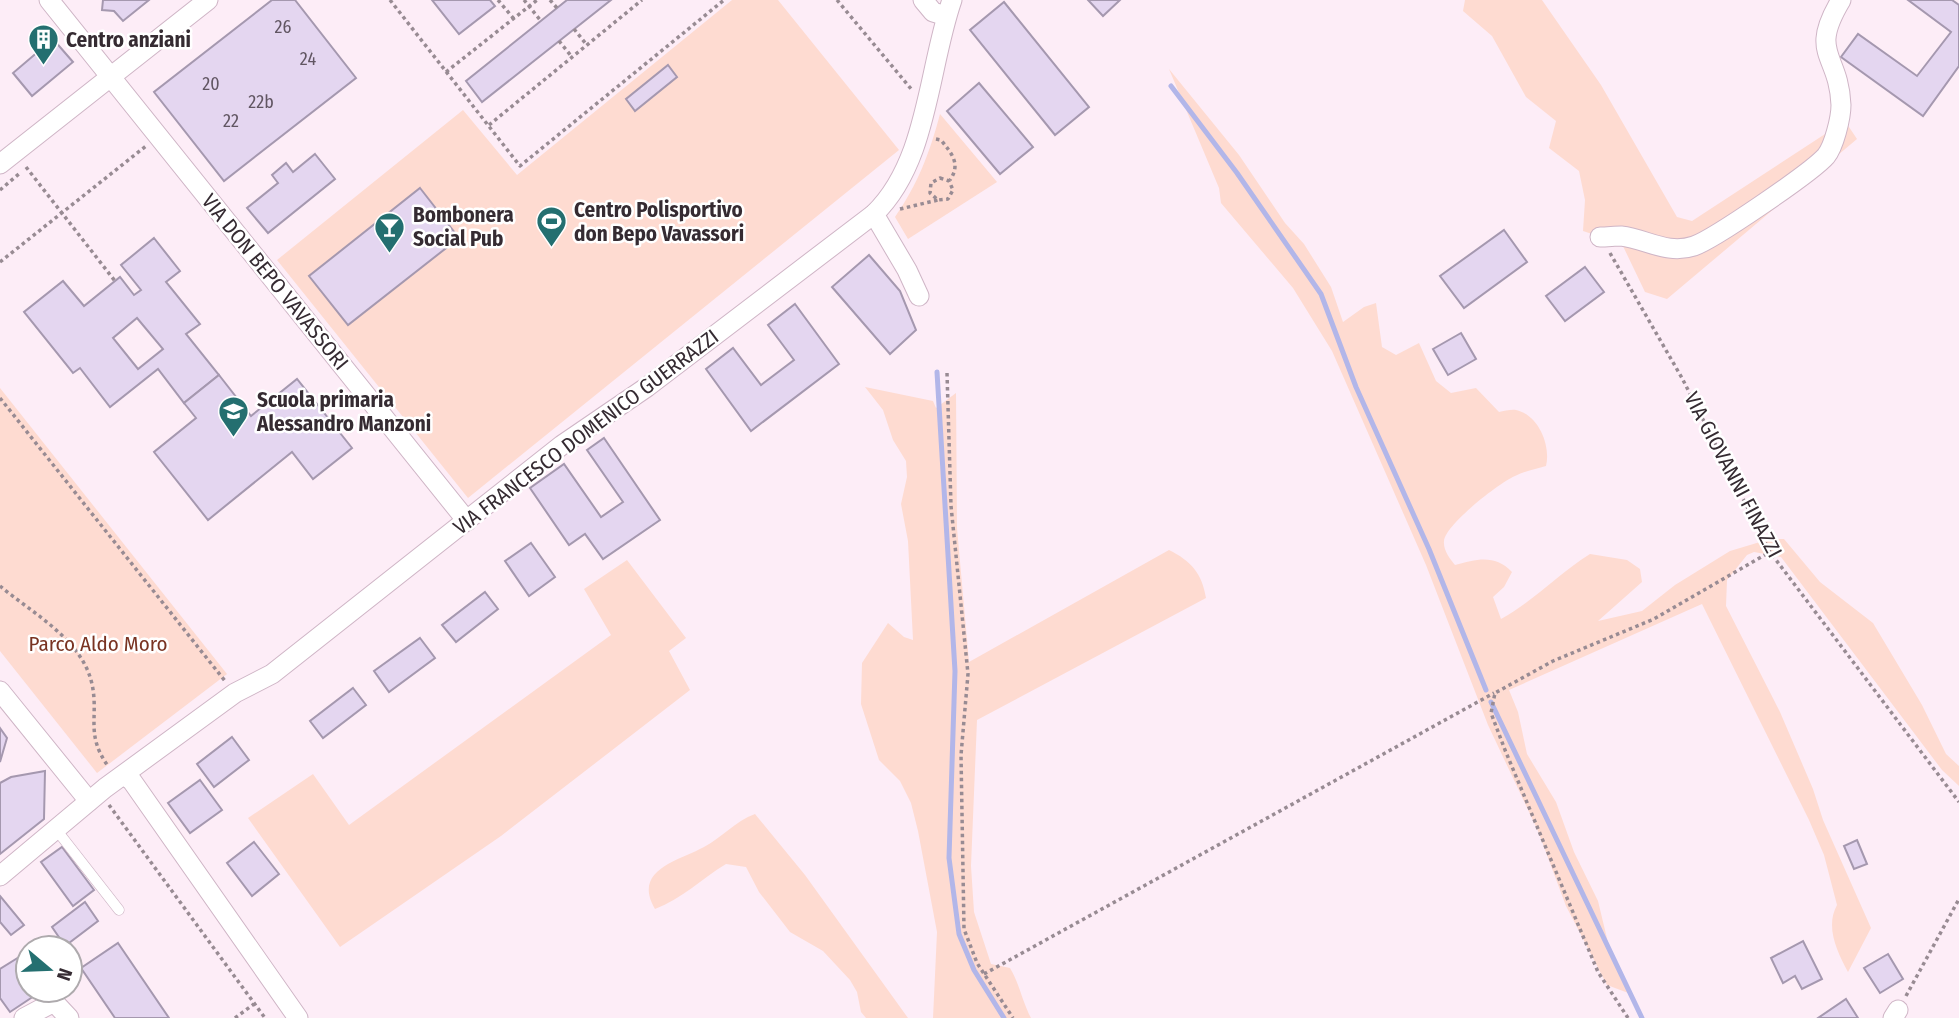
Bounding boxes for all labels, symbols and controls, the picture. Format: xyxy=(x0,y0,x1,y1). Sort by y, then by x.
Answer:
house number: 26 xyxy=(275,16,292,38)
building icon: Centro anziani xyxy=(26,23,60,67)
place label: Centro anziani xyxy=(66,27,191,53)
house number: 24 xyxy=(300,48,316,70)
house number: 20 xyxy=(202,73,220,95)
house number: 22b xyxy=(248,91,274,113)
house number: 22 xyxy=(223,110,239,132)
street label: VIA DON BEPO VAVASSORI xyxy=(196,189,354,375)
place label: Centro Polisportivo don Bepo Vavassori xyxy=(574,197,744,247)
place label: Bombonera Social Pub xyxy=(413,202,514,252)
sports icon: Centro Polisportivo don Bepo Vavassori xyxy=(534,205,568,249)
bar icon: Bombonera Social Pub xyxy=(373,210,407,254)
street label: VIA FRANCESCO DOMENICO GUERRAZZI xyxy=(448,324,724,540)
place label: Scuola primaria Alessandro Manzoni xyxy=(256,387,431,437)
street label: VIA GIOVANNI FINAZZI xyxy=(1678,388,1788,562)
school or university icon: Scuola primaria Alessandro Manzoni xyxy=(217,395,251,439)
park label: Parco Aldo Moro xyxy=(29,631,167,657)
north arrow xyxy=(14,934,84,1004)
text: N xyxy=(52,965,77,984)

